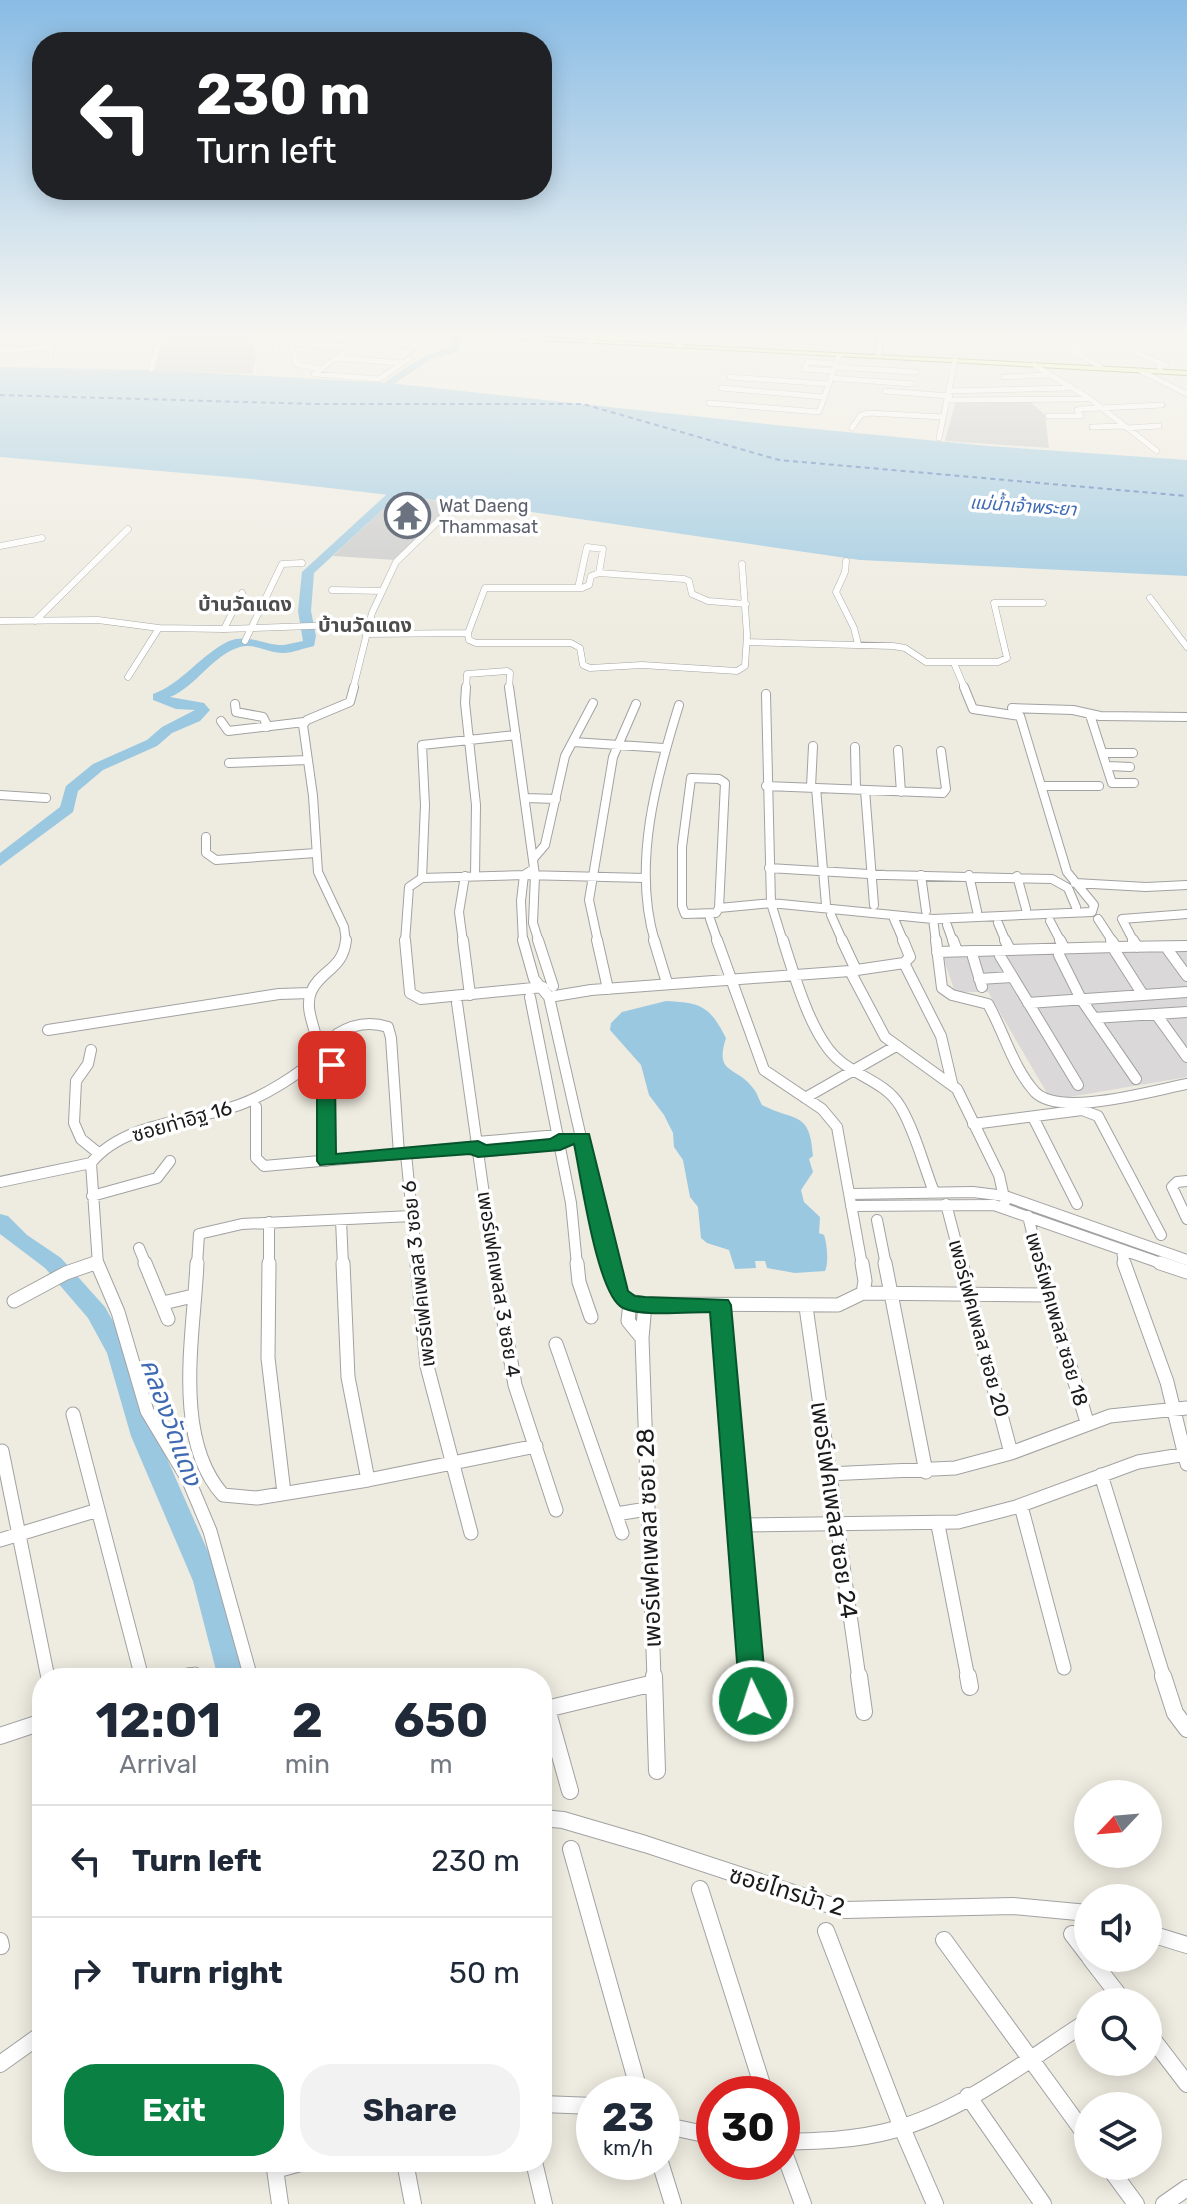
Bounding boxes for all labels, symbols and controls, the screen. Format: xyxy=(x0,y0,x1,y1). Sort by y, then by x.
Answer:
text: 230 m xyxy=(196,62,371,128)
icon: left xyxy=(64,64,168,168)
text: Turn left xyxy=(196,129,337,172)
water label: แม่น้ำเจ้าพระยา xyxy=(969,489,1078,521)
temple icon: Wat Daeng Thammasat xyxy=(384,492,432,540)
place label: Wat Daeng Thammasat xyxy=(439,495,538,538)
district label: บ้านวัดแดง xyxy=(198,592,292,616)
district label: บ้านวัดแดง xyxy=(318,613,412,637)
pin xyxy=(298,1031,366,1099)
icon: arrive xyxy=(310,1043,354,1087)
street label: ซอยท่าอิฐ 16 xyxy=(129,1095,235,1147)
street label: เพอร์เฟคเพลส 3 ซอย 6 xyxy=(396,1179,440,1369)
street label: เพอร์เฟคเพลส 3 ซอย 4 xyxy=(472,1189,526,1379)
street label: เพอร์เฟคเพลส ซอย 18 xyxy=(1021,1229,1093,1409)
street label: เพอร์เฟคเพลส ซอย 20 xyxy=(944,1236,1014,1420)
water label: คลองวัดแดง xyxy=(134,1354,209,1491)
street label: เพอร์เฟคเพลส ซอย 24 xyxy=(805,1400,863,1621)
street label: เพอร์เฟคเพลส ซอย 28 xyxy=(631,1428,667,1648)
position arrow xyxy=(711,1659,795,1743)
text: 12:01 xyxy=(96,1692,221,1749)
text: 2 xyxy=(292,1692,323,1749)
text: 650 xyxy=(393,1692,488,1749)
text: Arrival xyxy=(119,1749,197,1780)
text: min xyxy=(285,1749,330,1780)
text: m xyxy=(429,1749,453,1780)
north arrow xyxy=(1074,1780,1162,1868)
map controls xyxy=(1074,1780,1162,2180)
icon: left xyxy=(64,1839,108,1883)
text: Turn left xyxy=(132,1843,262,1879)
text: 230 m xyxy=(431,1843,520,1879)
street label: ซอยไทรม้า 2 xyxy=(726,1860,848,1922)
button: sound xyxy=(1074,1884,1162,1972)
icon: right xyxy=(64,1951,108,1995)
text: Turn right xyxy=(132,1955,283,1991)
text: 50 m xyxy=(449,1955,520,1991)
button: search xyxy=(1074,1988,1162,2076)
button: Exit xyxy=(64,2064,284,2156)
button: Share xyxy=(300,2064,520,2156)
speed limit sign: 30 xyxy=(696,2076,800,2180)
button: layers xyxy=(1074,2092,1162,2180)
text: 23 xyxy=(602,2094,654,2141)
text: km/h xyxy=(603,2136,653,2160)

